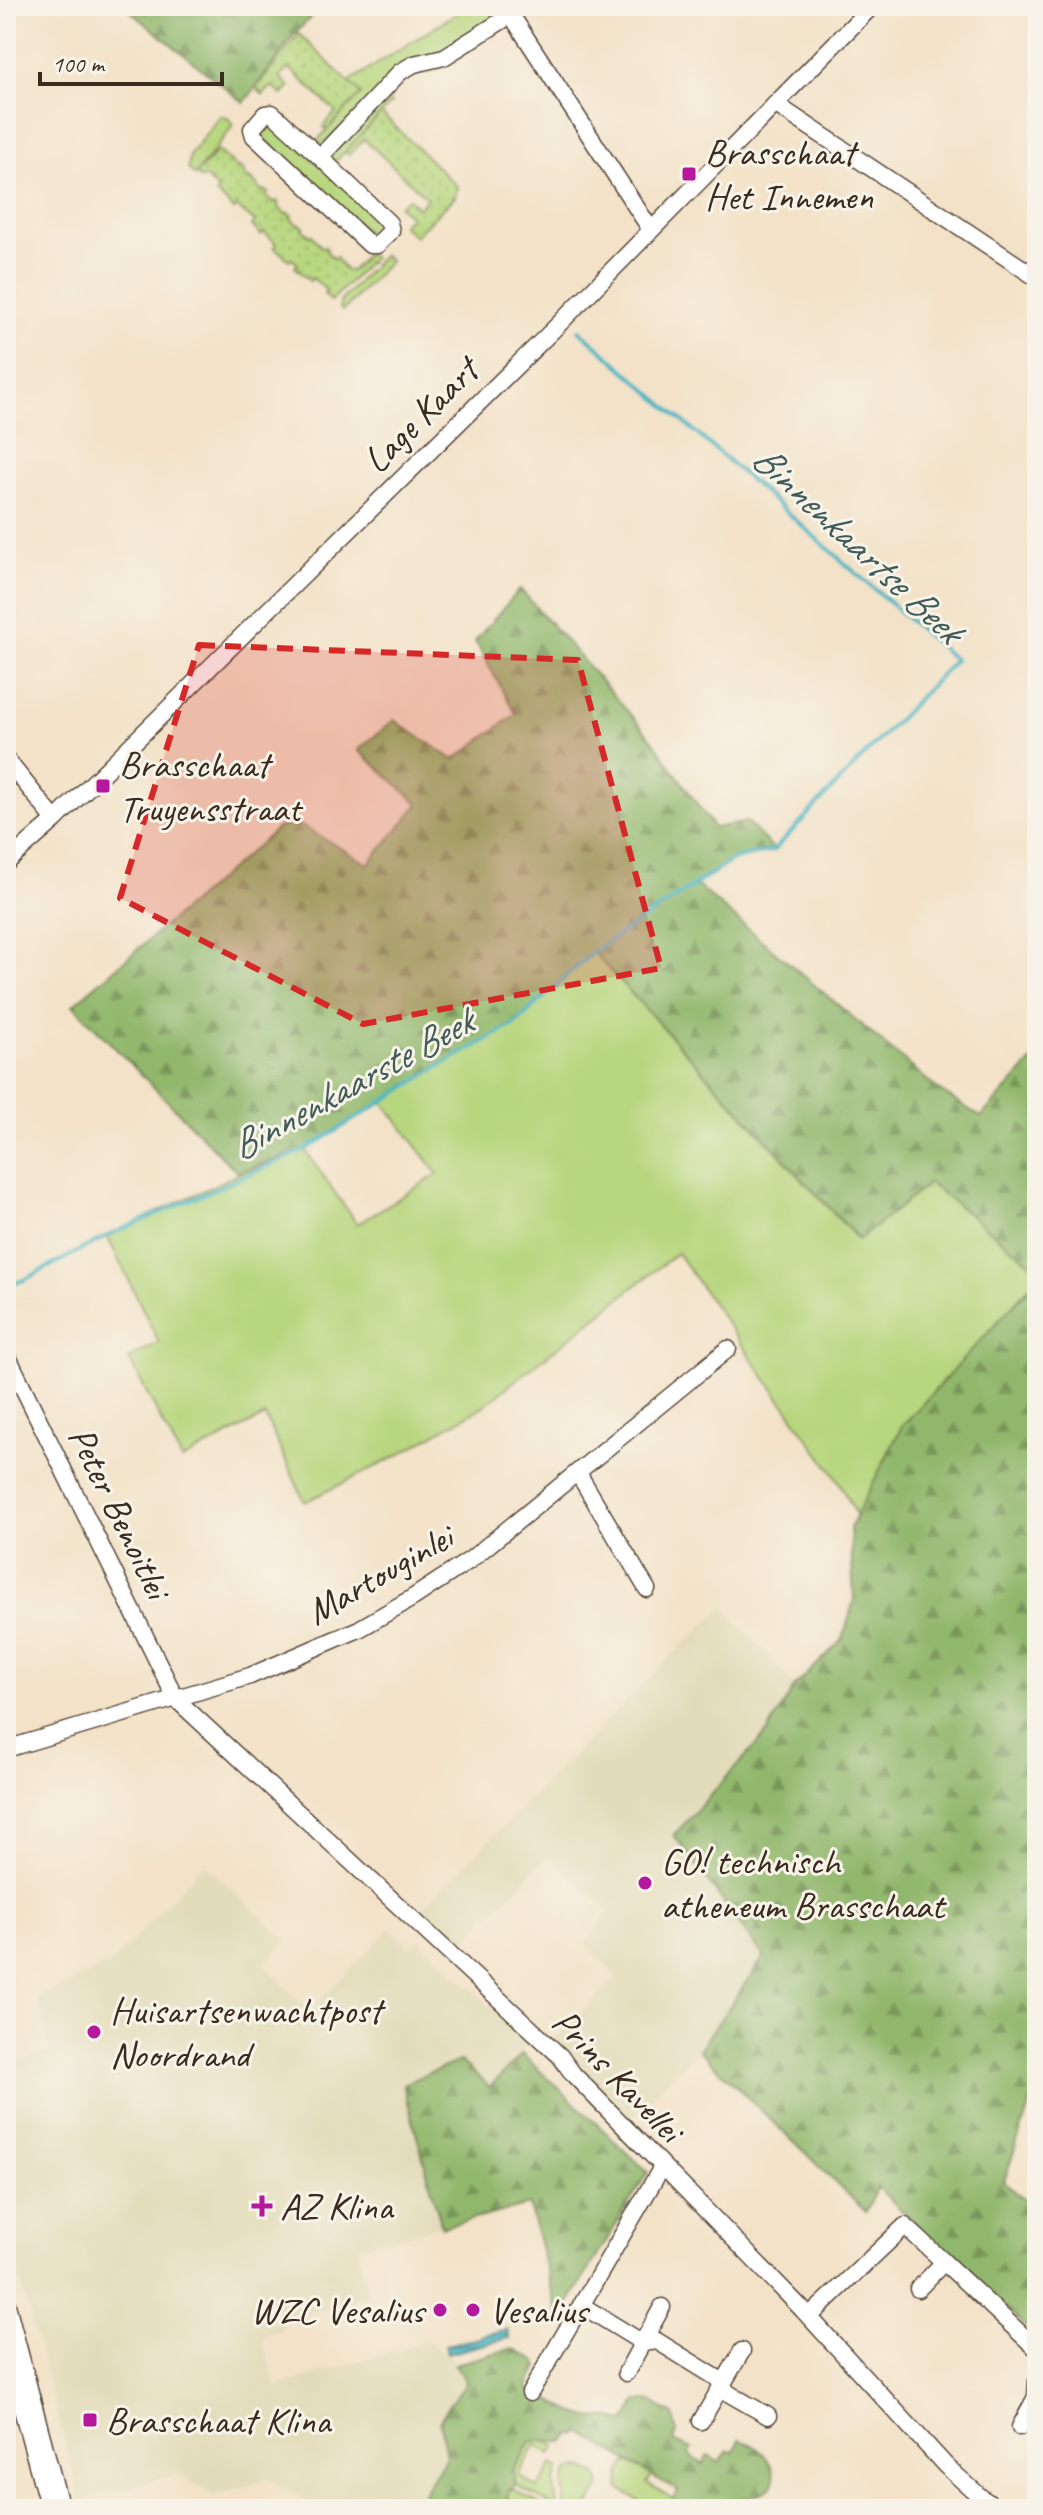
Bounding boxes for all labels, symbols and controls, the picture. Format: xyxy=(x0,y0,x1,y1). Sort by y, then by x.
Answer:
scale bar xyxy=(40,36,222,86)
text: 100 m xyxy=(52,49,106,79)
place label: Brasschaat Het Innemen xyxy=(705,129,874,220)
marker: Brasschaat Het Innemen xyxy=(680,165,698,183)
street label: Lage Kaart xyxy=(353,344,492,483)
water label: Binnenkaartse Beek xyxy=(742,434,978,658)
place label: Brasschaat Truyensstraat xyxy=(119,741,304,832)
marker: Brasschaat Truyensstraat xyxy=(94,777,112,795)
water label: Binnenkaarste Beek xyxy=(221,994,487,1171)
street label: Peter Benoitlei xyxy=(58,1419,183,1609)
street label: Martouginlei xyxy=(298,1511,465,1635)
place label: GO! technisch atheneum Brasschaat xyxy=(661,1838,947,1929)
marker: GO! technisch atheneum Brasschaat xyxy=(636,1874,654,1892)
place label: Huisartsenwachtpost Noordrand xyxy=(110,1987,387,2078)
street label: Prins Kavellei xyxy=(542,1999,696,2155)
marker: Huisartsenwachtpost Noordrand xyxy=(85,2023,103,2041)
place label: AZ Klina xyxy=(280,2183,395,2230)
marker: AZ Klina xyxy=(251,2195,273,2217)
place label: WZC Vesalius xyxy=(251,2287,427,2334)
place label: Vesalius xyxy=(489,2287,591,2334)
marker: WZC Vesalius xyxy=(431,2301,449,2319)
marker: Vesalius xyxy=(464,2301,482,2319)
place label: Brasschaat Klina xyxy=(106,2397,333,2444)
marker: Brasschaat Klina xyxy=(81,2411,99,2429)

